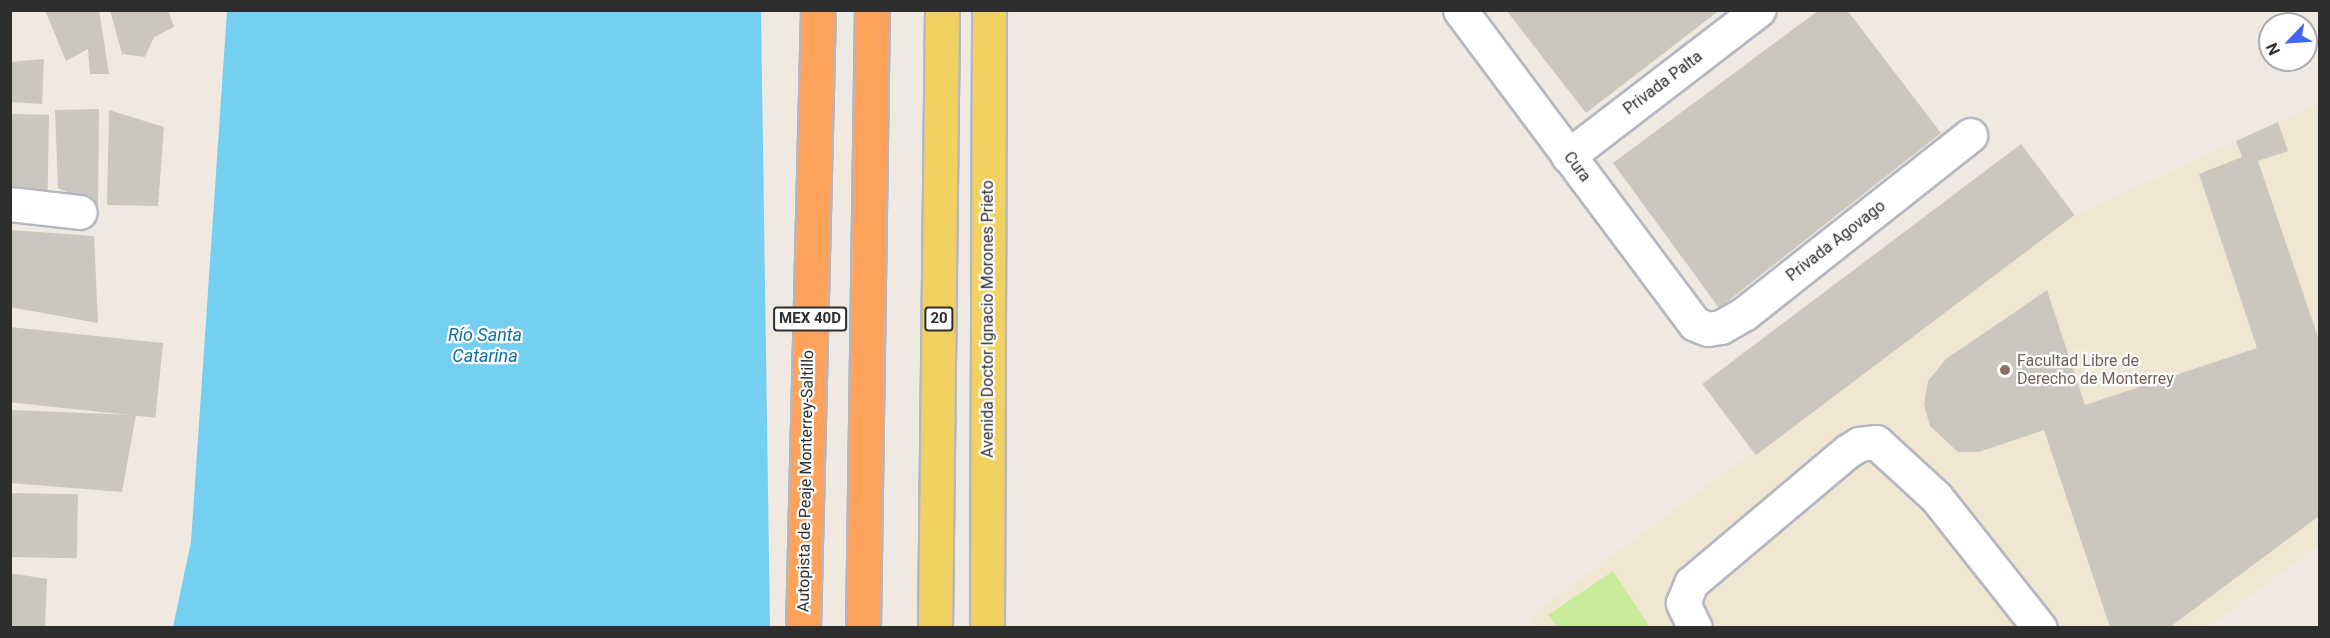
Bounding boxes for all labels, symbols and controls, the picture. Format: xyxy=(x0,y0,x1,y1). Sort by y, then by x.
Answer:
north arrow xyxy=(2258,12,2318,72)
text: N xyxy=(2262,40,2284,58)
street label: Privada Palta xyxy=(1620,47,1706,119)
street label: Cura xyxy=(1559,148,1595,186)
street label: Avenida Doctor Ignacio Morones Prieto xyxy=(978,180,998,458)
street label: Privada Agovago xyxy=(1783,196,1889,286)
road number: MEX 40D xyxy=(772,307,848,331)
road number: 20 xyxy=(924,307,954,331)
water label: Río Santa Catarina xyxy=(448,325,522,368)
street label: Autopista de Peaje Monterrey-Saltillo xyxy=(794,350,818,612)
place label: Facultad Libre de Derecho de Monterrey xyxy=(2017,351,2174,389)
marker: Facultad Libre de Derecho de Monterrey xyxy=(1998,363,2012,377)

